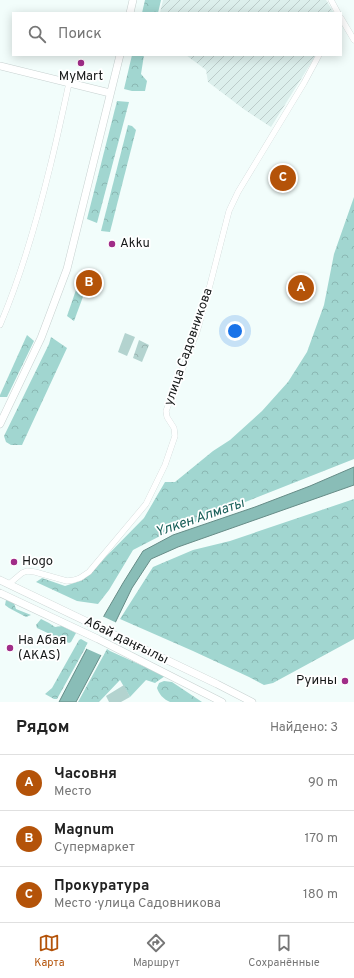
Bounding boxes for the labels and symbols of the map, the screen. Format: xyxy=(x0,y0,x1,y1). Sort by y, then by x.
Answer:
marker: MyMart xyxy=(76,58,86,68)
place label: MyMart xyxy=(59,69,103,85)
pin: C xyxy=(270,163,296,193)
place label: Akku xyxy=(120,236,150,252)
marker: Akku xyxy=(107,239,117,249)
pin: B xyxy=(76,268,102,298)
pin: A xyxy=(288,273,314,303)
street label: улица Садовникова xyxy=(161,286,217,408)
your location xyxy=(225,321,245,341)
water label: Үлкен Алматы xyxy=(153,495,247,541)
place label: Hogo xyxy=(22,554,53,570)
marker: Hogo xyxy=(9,557,19,567)
street label: Абай даңғылы xyxy=(81,614,171,668)
place label: На Абая (AKAS) xyxy=(18,633,66,664)
marker: На Абая (AKAS) xyxy=(5,643,15,653)
place label: Руины xyxy=(296,673,337,689)
marker: Руины xyxy=(340,676,350,686)

